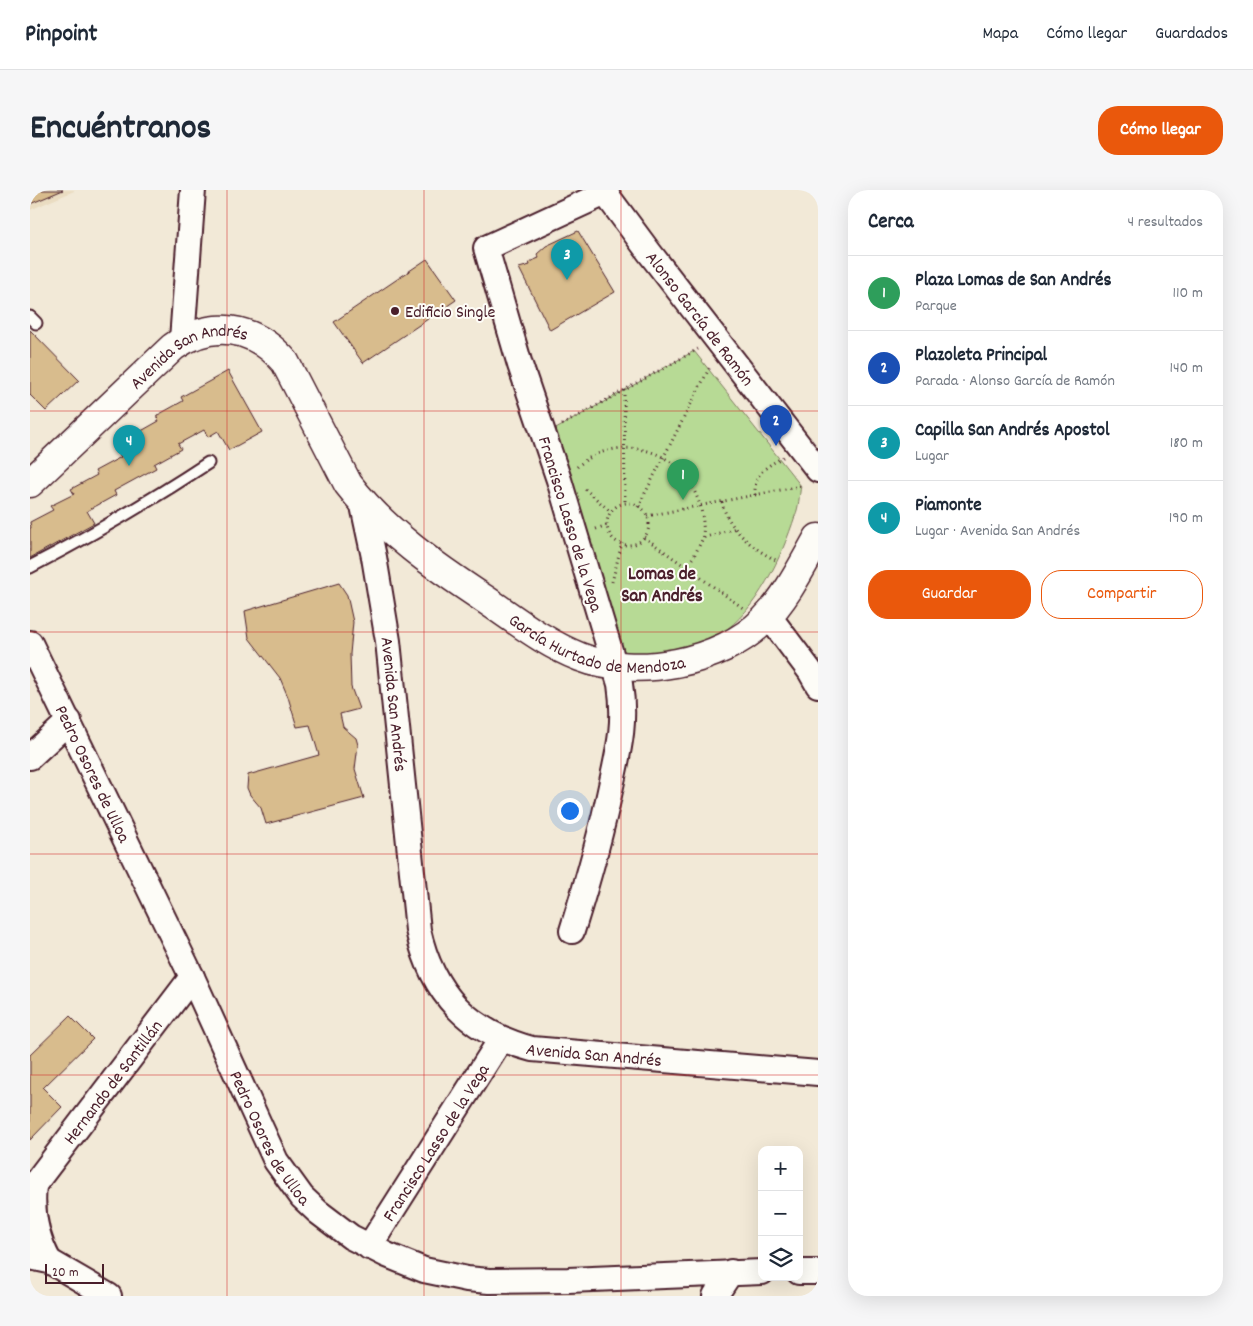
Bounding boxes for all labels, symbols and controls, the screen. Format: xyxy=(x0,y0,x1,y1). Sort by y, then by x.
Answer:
text: Pinpoint xyxy=(25,18,97,52)
text: Mapa xyxy=(982,22,1018,47)
text: Cómo llegar xyxy=(1046,22,1127,47)
text: Guardados xyxy=(1155,22,1228,47)
text: Encuéntranos xyxy=(30,105,211,155)
button: Cómo llegar xyxy=(1098,106,1223,155)
text: Cerca xyxy=(868,208,914,238)
text: 4 resultados xyxy=(1128,211,1203,234)
pin: 3 xyxy=(551,239,583,280)
street label: Alonso García de Ramón xyxy=(638,247,758,392)
text: Plaza Lomas de San Andrés xyxy=(915,268,1111,295)
text: 1 xyxy=(882,282,886,305)
text: 110 m xyxy=(1173,282,1203,305)
text: Parque xyxy=(915,295,957,318)
place label: Edificio Single xyxy=(405,301,496,326)
marker: Edificio Single xyxy=(389,305,401,317)
street label: Avenida San Andrés xyxy=(125,320,251,397)
text: Plazoleta Principal xyxy=(915,343,1047,370)
text: 2 xyxy=(881,357,888,380)
text: 140 m xyxy=(1169,357,1203,380)
text: Parada · Alonso García de Ramón xyxy=(915,370,1115,393)
pin: 2 xyxy=(760,405,792,446)
text: Capilla San Andrés Apostol xyxy=(915,418,1110,445)
pin: 4 xyxy=(113,425,145,466)
text: 3 xyxy=(880,432,888,455)
text: 180 m xyxy=(1170,432,1203,455)
street label: Francisco Lasso de la Vega xyxy=(530,434,607,616)
text: Lugar xyxy=(915,445,949,468)
pin: 1 xyxy=(667,459,699,500)
text: Piamonte xyxy=(915,493,982,520)
text: 4 xyxy=(881,507,887,530)
text: 190 m xyxy=(1169,507,1203,530)
text: Lugar · Avenida San Andrés xyxy=(915,520,1080,543)
district label: Lomas de San Andrés xyxy=(621,562,703,611)
button: Guardar xyxy=(868,570,1031,619)
button: Compartir xyxy=(1041,570,1203,619)
street label: García Hurtado de Mendoza xyxy=(503,609,688,682)
street label: Avenida San Andrés xyxy=(373,636,412,773)
street label: Pedro Osores de Ulloa xyxy=(47,702,135,848)
your location xyxy=(557,798,583,824)
street label: Hernando de Santillán xyxy=(59,1016,170,1151)
street label: Avenida San Andrés xyxy=(523,1038,663,1075)
street label: Francisco Lasso de la Vega xyxy=(378,1059,497,1227)
street label: Pedro Osores de Ulloa xyxy=(221,1067,314,1213)
map controls xyxy=(758,1146,803,1281)
button: + xyxy=(758,1146,803,1191)
button: − xyxy=(758,1191,803,1236)
button: layers xyxy=(758,1236,803,1281)
scale bar xyxy=(45,1261,104,1284)
text: 20 m xyxy=(52,1263,79,1283)

